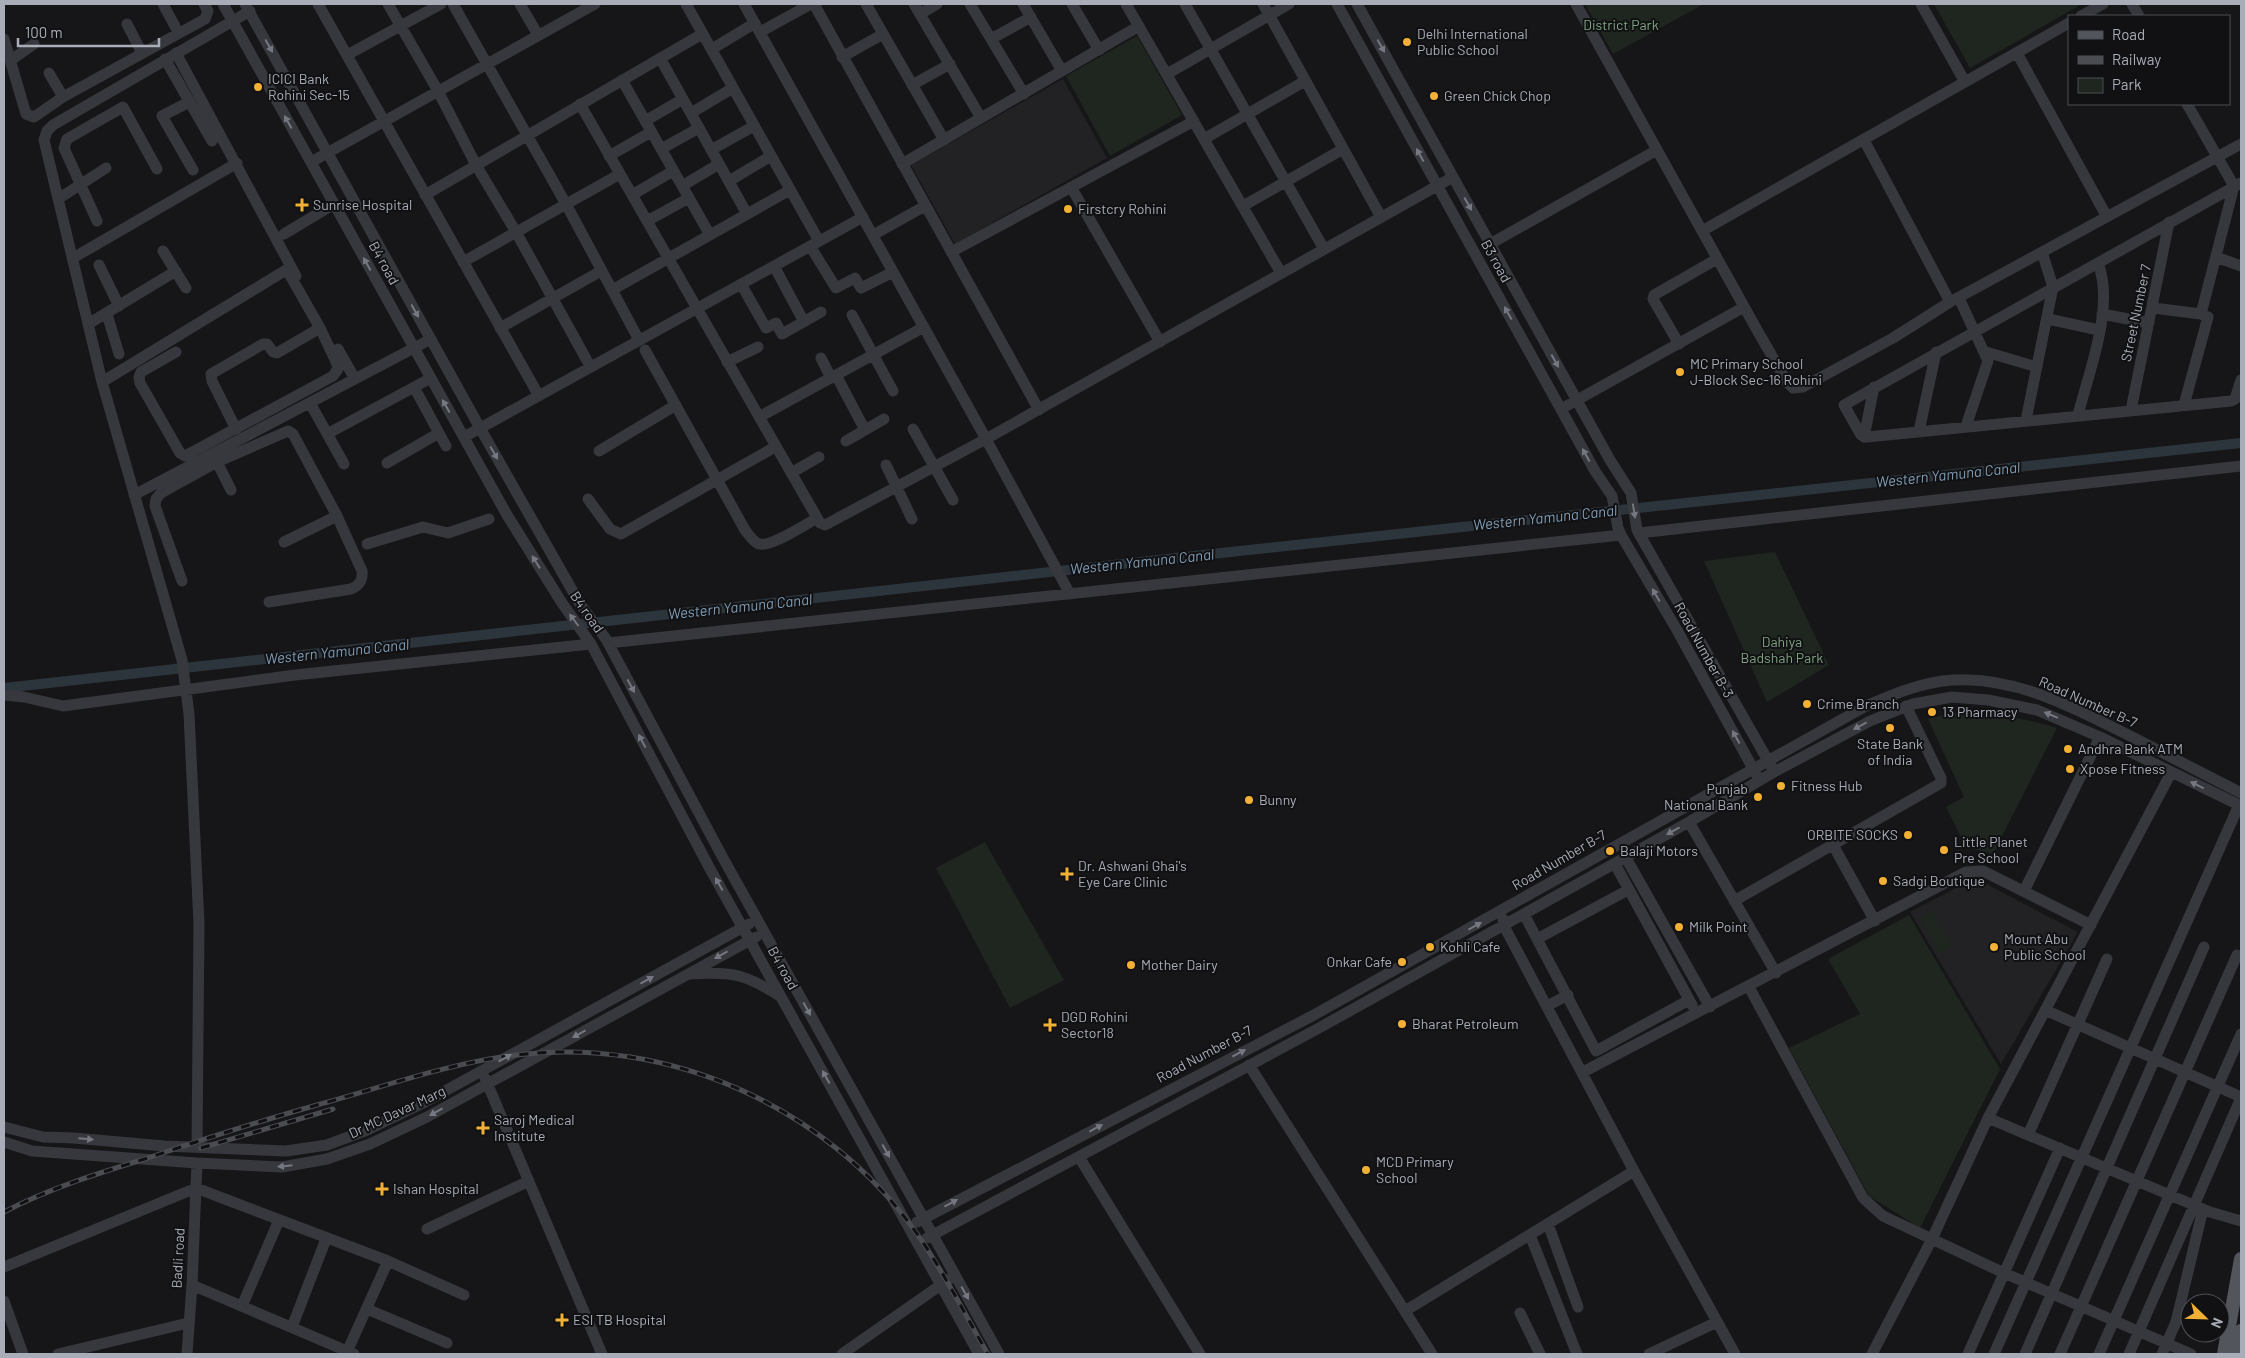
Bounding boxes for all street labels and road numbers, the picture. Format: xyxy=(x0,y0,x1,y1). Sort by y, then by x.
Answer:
street label: B3 road xyxy=(1478,236,1515,285)
street label: B4 road xyxy=(366,238,403,287)
street label: Street Number 7 xyxy=(2117,262,2154,363)
street label: B4 road xyxy=(567,588,608,636)
street label: Road Number B-3 xyxy=(1671,599,1738,701)
street label: Road Number B-7 xyxy=(2036,672,2140,731)
street label: Road Number B-7 xyxy=(1509,826,1609,893)
street label: B4 road xyxy=(765,943,802,992)
street label: Road Number B-7 xyxy=(1153,1021,1255,1086)
street label: Dr MC Davar Marg xyxy=(346,1082,448,1141)
street label: Badli road xyxy=(167,1227,188,1289)

